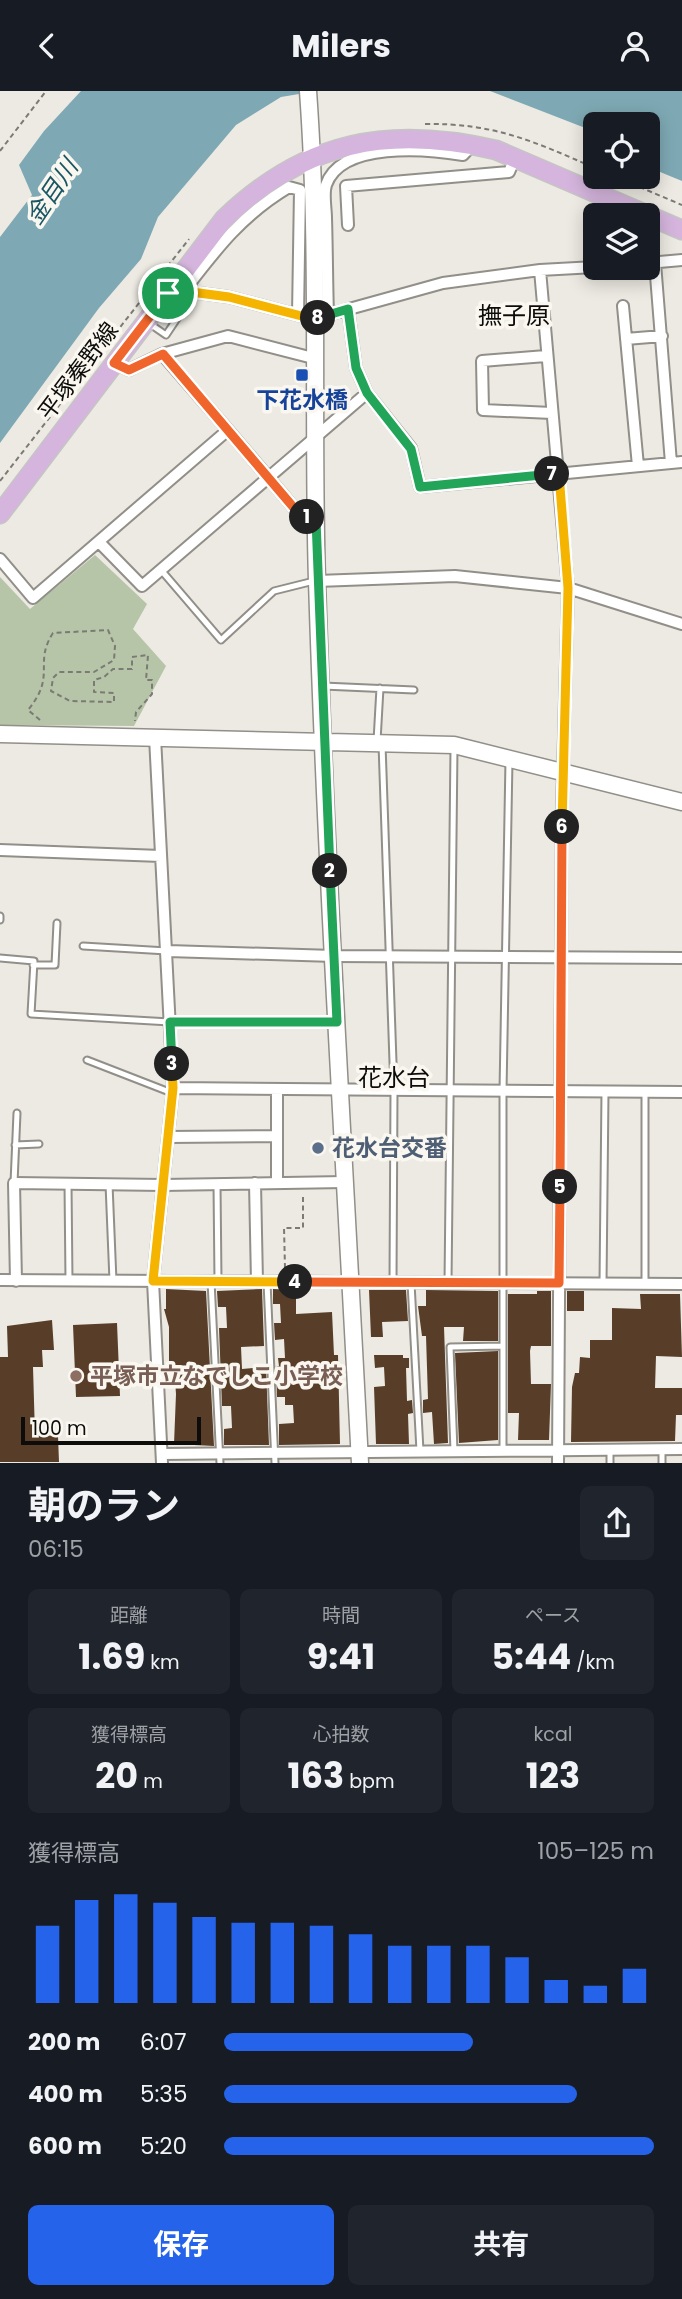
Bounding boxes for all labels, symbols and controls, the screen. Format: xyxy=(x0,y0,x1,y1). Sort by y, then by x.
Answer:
text: Milers xyxy=(291,23,391,68)
icon: back xyxy=(28,27,66,65)
icon: person xyxy=(616,27,654,65)
map controls xyxy=(583,112,660,280)
button: locate xyxy=(583,112,660,189)
water label: 金目川 xyxy=(18,150,87,231)
button: layers xyxy=(583,203,660,280)
pin xyxy=(138,263,198,323)
icon: arrive xyxy=(149,274,187,312)
district label: 撫子原 xyxy=(478,299,550,332)
pin: 8 xyxy=(300,301,336,335)
text: 8 xyxy=(311,304,324,331)
street label: 平塚秦野線 xyxy=(31,315,125,427)
marker: 下花水橋 xyxy=(294,367,310,383)
place label: 下花水橋 xyxy=(256,384,348,416)
pin: 7 xyxy=(534,457,570,491)
text: 7 xyxy=(546,460,557,487)
pin: 1 xyxy=(290,499,324,535)
text: 1 xyxy=(303,503,310,530)
pin: 6 xyxy=(544,809,580,845)
text: 6 xyxy=(555,813,568,840)
pin: 2 xyxy=(312,853,348,889)
text: 2 xyxy=(324,857,335,884)
pin: 3 xyxy=(154,1047,190,1081)
text: 3 xyxy=(166,1050,177,1077)
district label: 花水台 xyxy=(358,1061,430,1094)
place label: 花水台交番 xyxy=(332,1132,447,1164)
marker: 花水台交番 xyxy=(310,1140,326,1156)
pin: 5 xyxy=(542,1169,578,1205)
text: 5 xyxy=(553,1173,566,1200)
pin: 4 xyxy=(278,1265,312,1299)
text: 4 xyxy=(288,1268,301,1295)
place label: 平塚市立なでしこ小学校 xyxy=(90,1360,343,1392)
marker: 平塚市立なでしこ小学校 xyxy=(68,1368,84,1384)
scale bar xyxy=(21,1413,201,1445)
text: 100 m xyxy=(32,1415,87,1442)
text: 朝のラン xyxy=(28,1479,180,1532)
button: share xyxy=(580,1486,654,1560)
text: 06:15 xyxy=(28,1533,84,1565)
text: 距離 xyxy=(110,1602,148,1629)
text: 時間 xyxy=(322,1602,360,1629)
text: ペース xyxy=(525,1602,581,1629)
text: 1.69 xyxy=(78,1632,145,1681)
text: 9:41 xyxy=(307,1632,375,1681)
text: 5:44 xyxy=(491,1632,571,1681)
text: km xyxy=(145,1649,180,1676)
text: /km xyxy=(571,1649,615,1676)
text: 獲得標高 xyxy=(91,1721,167,1748)
text: 心拍数 xyxy=(312,1721,370,1748)
text: kcal xyxy=(534,1721,572,1748)
text: 20 xyxy=(95,1751,138,1800)
text: 163 xyxy=(288,1751,344,1800)
text: 123 xyxy=(526,1751,580,1800)
text: m xyxy=(138,1768,163,1795)
text: bpm xyxy=(344,1768,394,1795)
text: 105–125 m xyxy=(537,1835,654,1867)
text: 獲得標高 xyxy=(28,1837,120,1869)
text: 200 m xyxy=(28,2026,100,2058)
text: 6:07 xyxy=(140,2026,187,2058)
text: 400 m xyxy=(28,2078,103,2110)
text: 5:35 xyxy=(140,2078,187,2110)
text: 600 m xyxy=(28,2130,102,2162)
text: 5:20 xyxy=(140,2130,187,2162)
button: 保存 xyxy=(28,2205,334,2285)
button: 共有 xyxy=(348,2205,654,2285)

